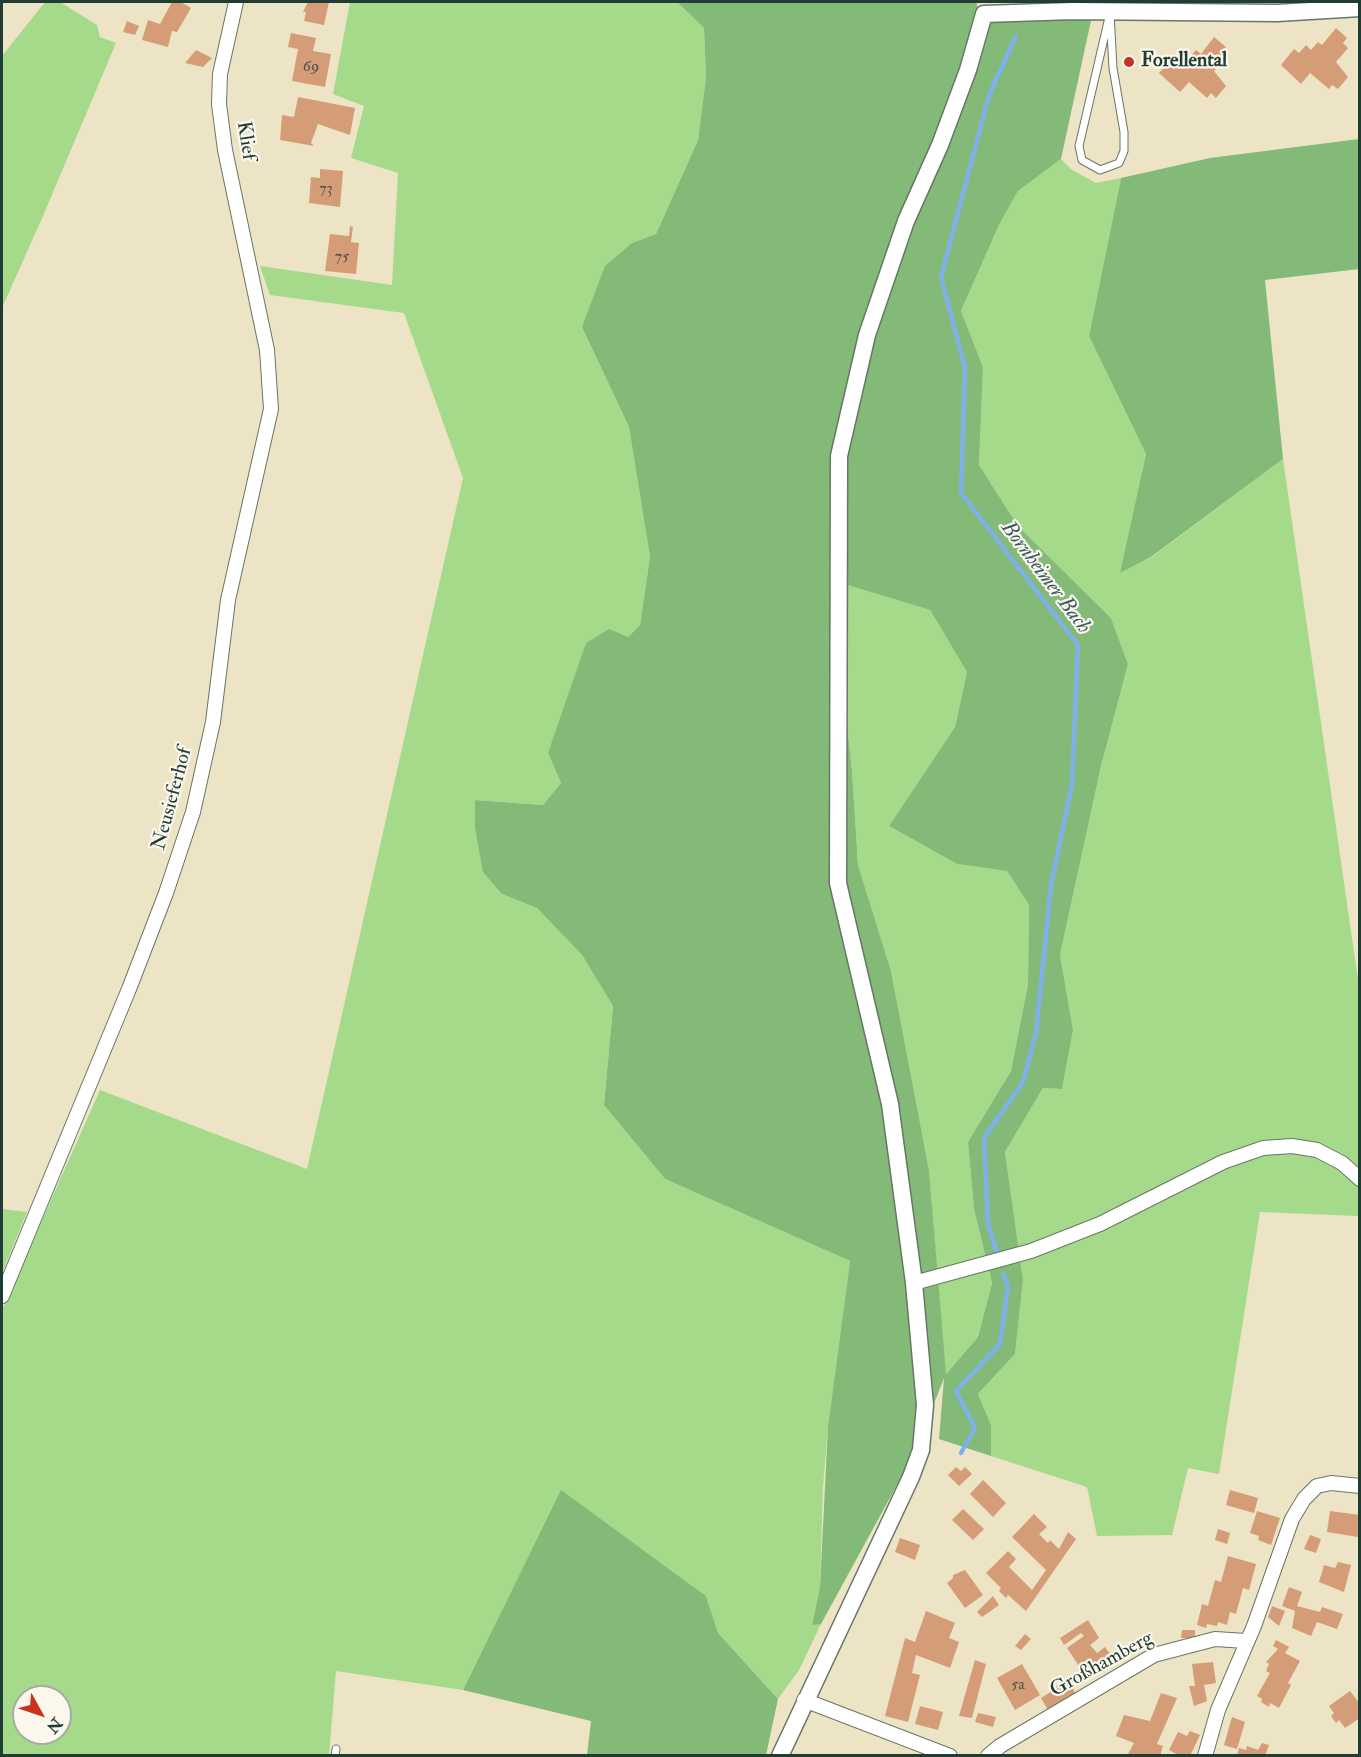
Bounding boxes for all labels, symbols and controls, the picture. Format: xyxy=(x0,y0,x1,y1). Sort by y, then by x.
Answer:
place label: Forellental xyxy=(1141,50,1227,74)
marker: Forellental xyxy=(1122,55,1136,69)
house number: 69 xyxy=(303,58,319,78)
street label: Klief xyxy=(230,120,260,162)
house number: 73 xyxy=(319,180,333,200)
house number: 75 xyxy=(335,248,349,268)
water label: Bornheimer Bach xyxy=(995,517,1095,639)
street label: Neusieferhof xyxy=(148,745,198,853)
street label: Großhamberg xyxy=(1046,1627,1158,1703)
house number: 5a xyxy=(1011,1676,1025,1696)
north arrow xyxy=(12,1685,72,1745)
text: N xyxy=(42,1713,67,1737)

